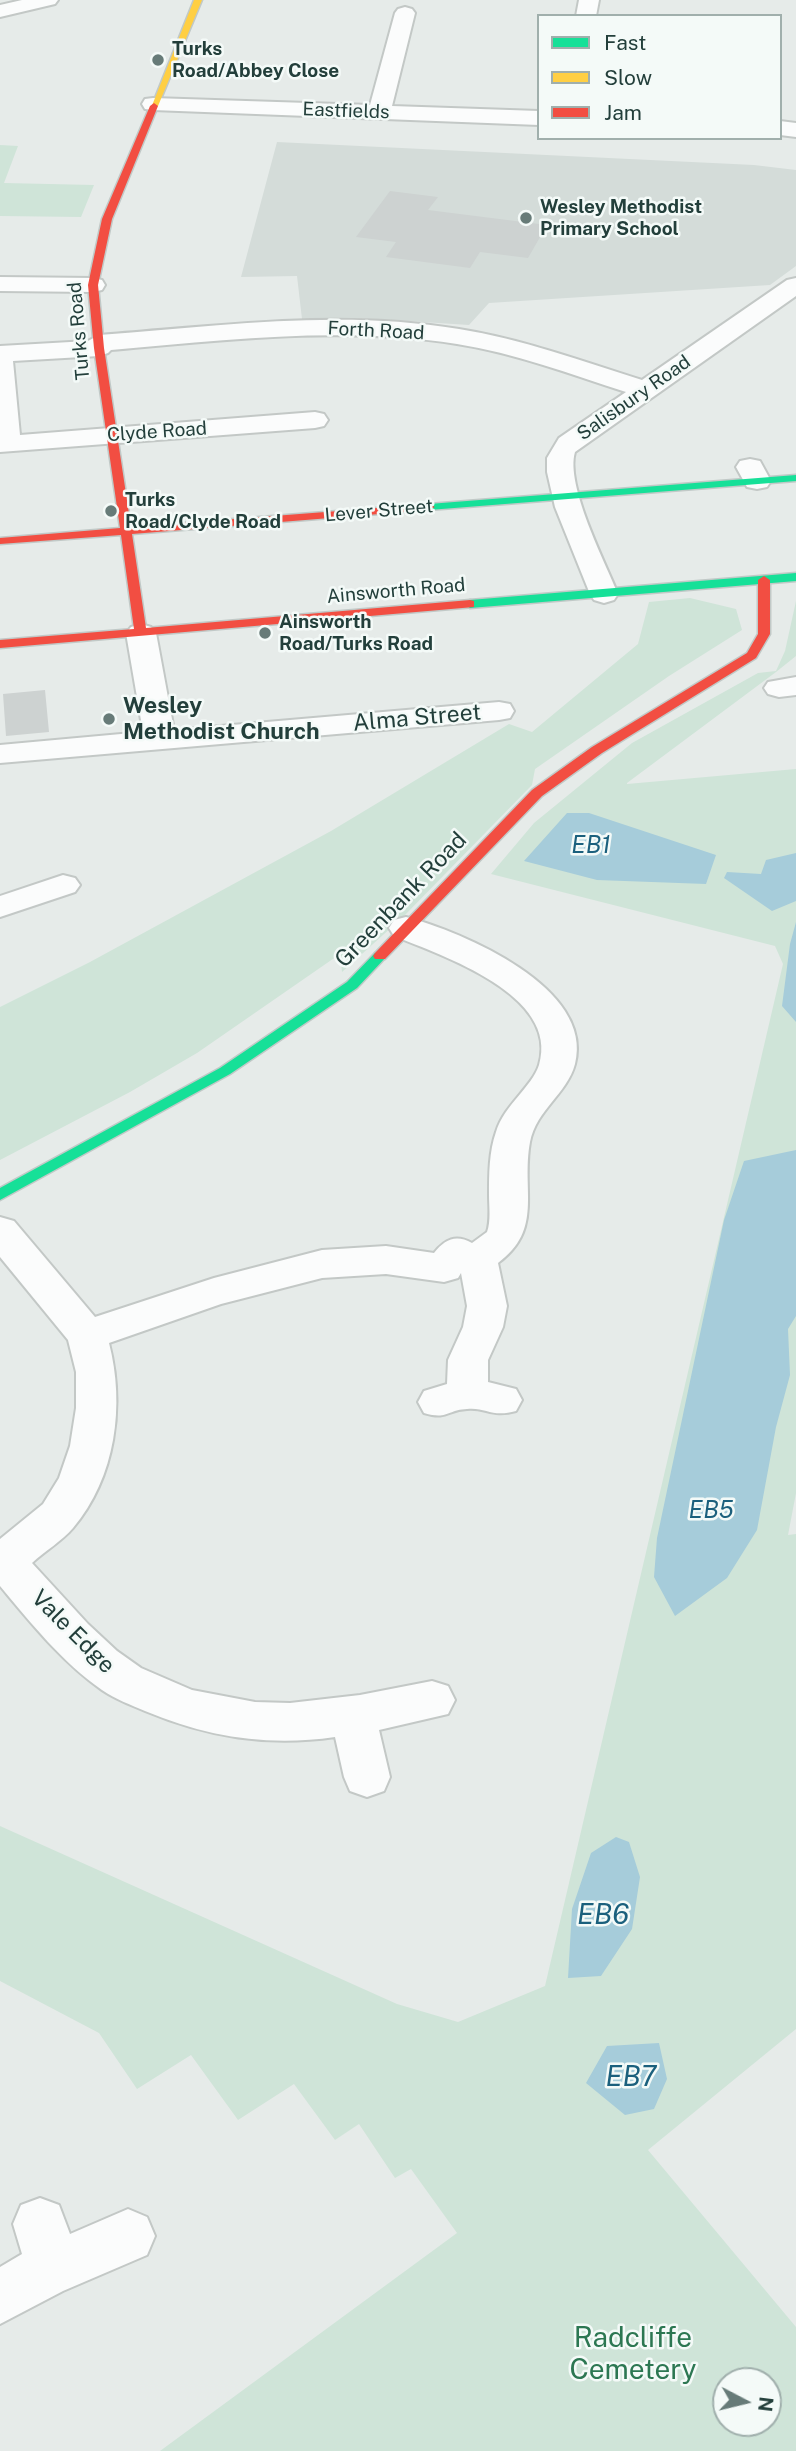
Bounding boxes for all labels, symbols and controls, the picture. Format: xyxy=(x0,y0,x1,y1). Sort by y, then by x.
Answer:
legend xyxy=(537,14,782,140)
text: Fast xyxy=(604,30,646,55)
place label: Turks Road/Abbey Close xyxy=(172,38,339,82)
marker: Turks Road/Abbey Close xyxy=(150,52,166,68)
text: Slow xyxy=(604,65,652,90)
street label: Eastfields xyxy=(302,98,390,124)
text: Jam xyxy=(604,100,642,125)
place label: Wesley Methodist Primary School xyxy=(540,196,702,240)
marker: Wesley Methodist Primary School xyxy=(518,210,534,226)
street label: Turks Road xyxy=(63,281,95,381)
street label: Forth Road xyxy=(327,317,425,345)
street label: Salisbury Road xyxy=(573,351,695,445)
street label: Clyde Road xyxy=(106,417,208,447)
place label: Turks Road/Clyde Road xyxy=(125,489,281,533)
street label: Lever Street xyxy=(324,495,434,527)
marker: Turks Road/Clyde Road xyxy=(103,503,119,519)
street label: Ainsworth Road xyxy=(326,574,466,608)
place label: Ainsworth Road/Turks Road xyxy=(279,611,433,655)
marker: Ainsworth Road/Turks Road xyxy=(257,625,273,641)
place label: Wesley Methodist Church xyxy=(123,692,320,746)
street label: Alma Street xyxy=(352,699,482,737)
marker: Wesley Methodist Church xyxy=(101,711,117,727)
street label: Greenbank Road xyxy=(329,827,473,973)
water label: EB1 xyxy=(571,832,611,860)
water label: EB5 xyxy=(689,1497,733,1525)
street label: Vale Edge xyxy=(25,1584,121,1680)
water label: EB6 xyxy=(577,1898,629,1932)
water label: EB7 xyxy=(605,2060,657,2094)
park label: Radcliffe Cemetery xyxy=(569,2321,697,2387)
north arrow xyxy=(712,2367,782,2437)
text: N xyxy=(754,2396,778,2413)

